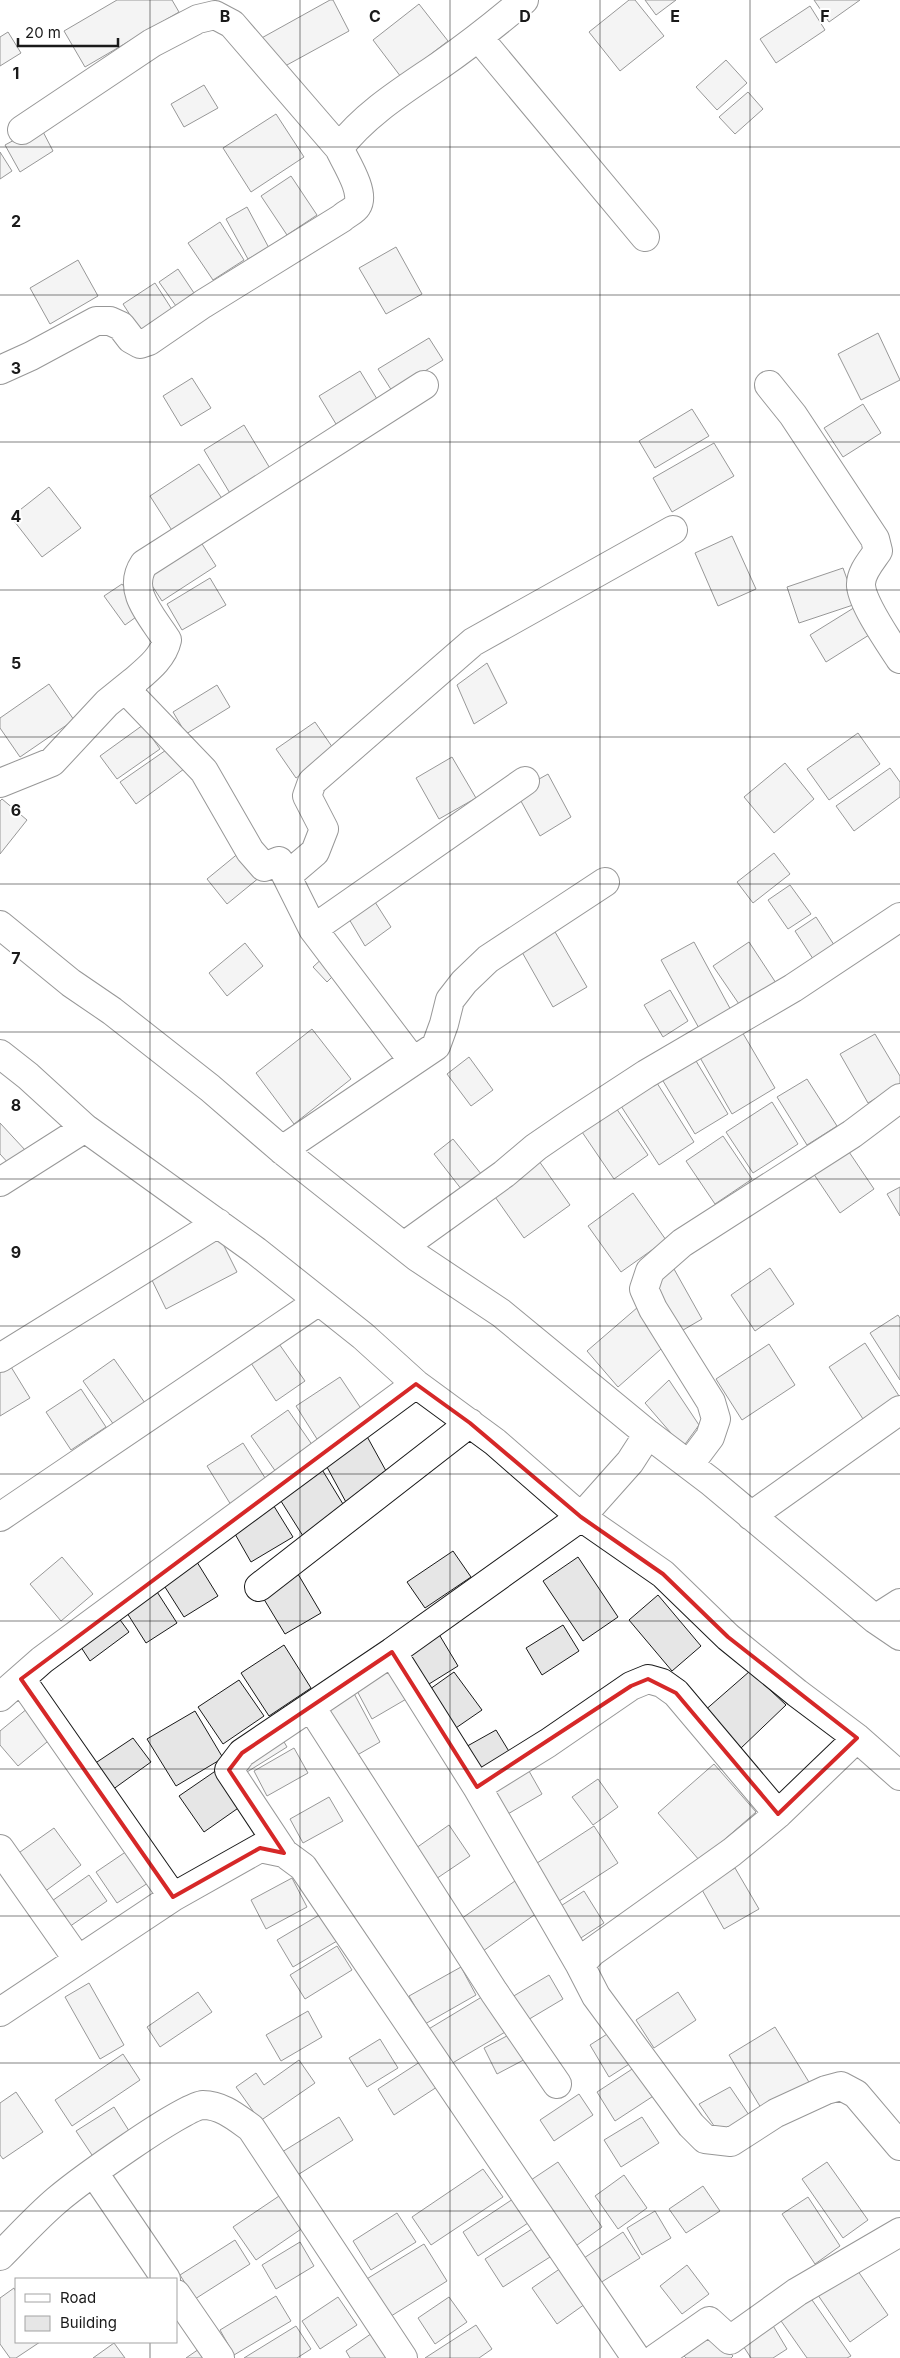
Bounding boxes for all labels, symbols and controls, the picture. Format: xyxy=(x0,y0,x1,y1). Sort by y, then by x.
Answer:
text: B xyxy=(220,6,230,26)
text: C xyxy=(369,6,381,26)
text: D xyxy=(519,6,531,26)
text: E xyxy=(670,6,680,26)
text: F xyxy=(820,6,830,26)
scale bar xyxy=(18,15,118,47)
text: 20 m xyxy=(25,23,61,42)
text: 1 xyxy=(13,63,19,83)
text: 2 xyxy=(11,211,21,231)
text: 3 xyxy=(11,358,21,378)
text: 4 xyxy=(11,506,22,526)
text: 5 xyxy=(11,653,21,673)
text: 6 xyxy=(11,800,21,820)
text: 7 xyxy=(11,948,21,968)
text: 8 xyxy=(11,1095,21,1115)
text: 9 xyxy=(11,1242,21,1262)
legend xyxy=(15,2278,178,2343)
text: Road xyxy=(60,2288,96,2307)
text: Building xyxy=(60,2313,117,2332)

